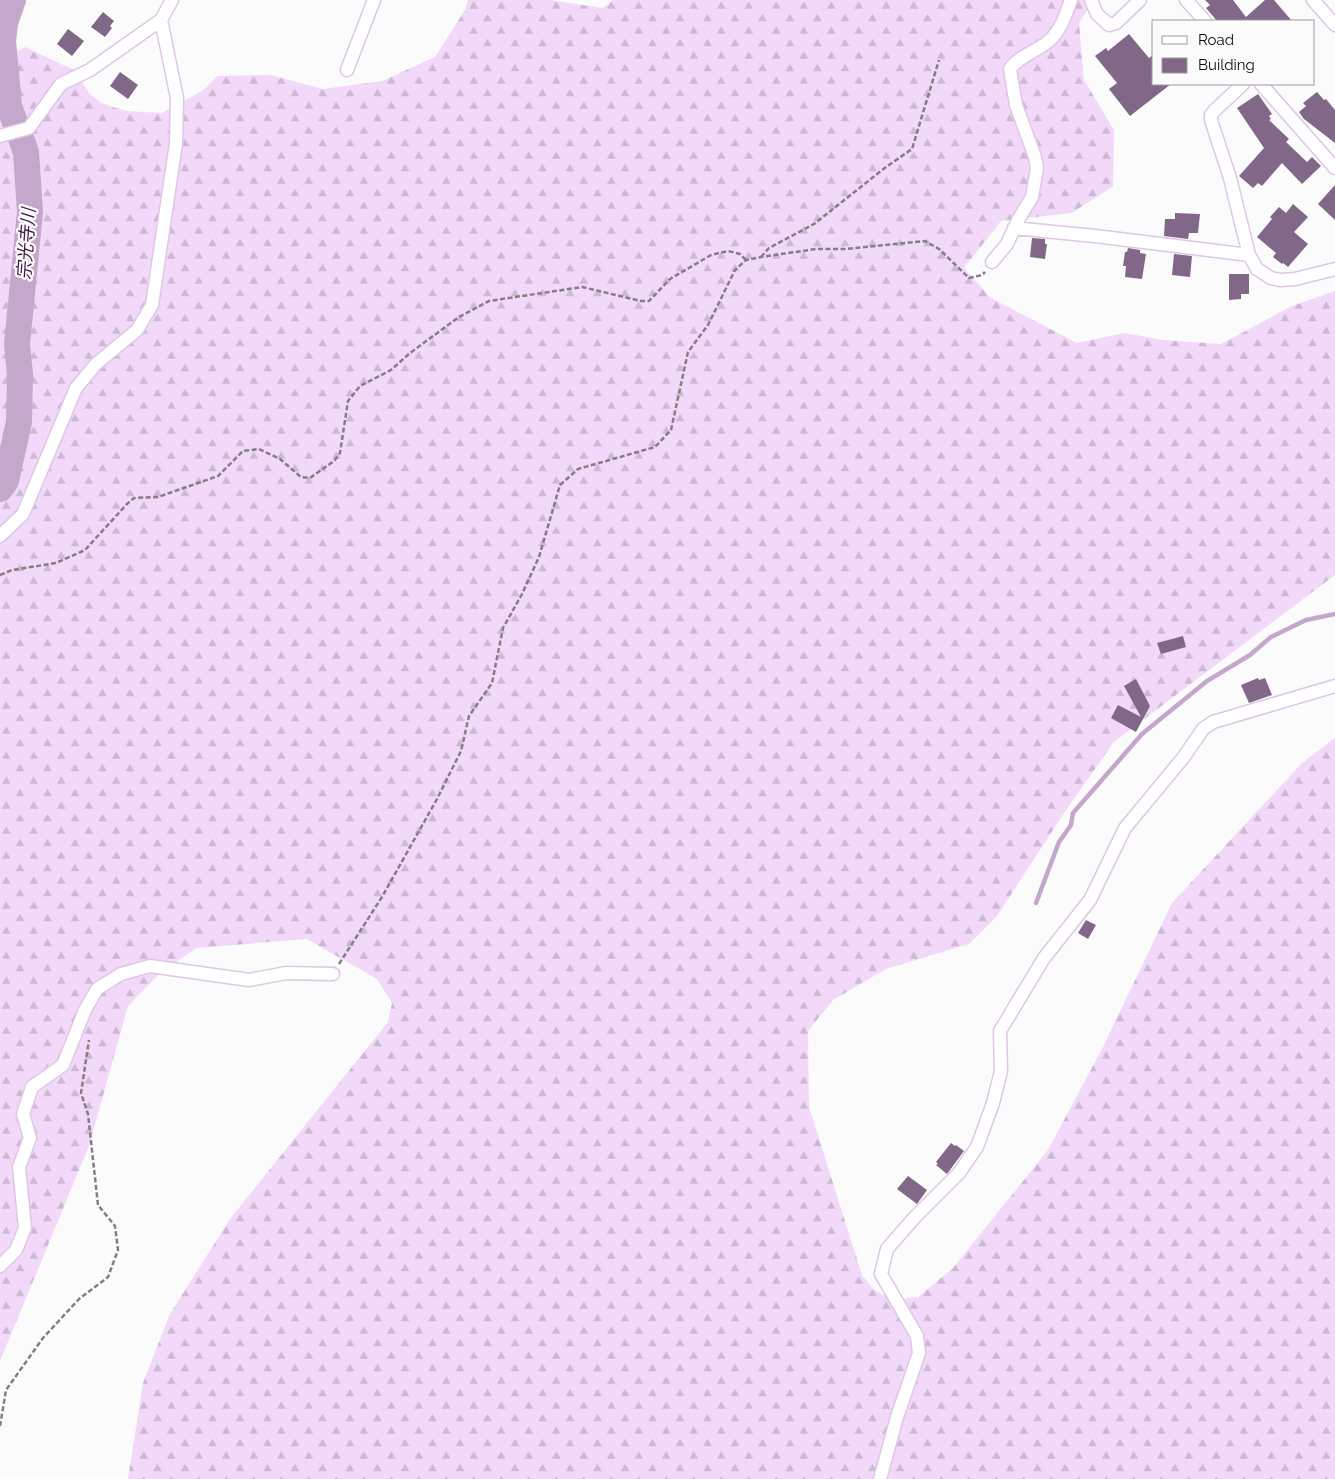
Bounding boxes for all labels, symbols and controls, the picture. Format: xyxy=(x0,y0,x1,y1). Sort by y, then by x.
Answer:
legend xyxy=(1152,20,1315,85)
text: Road xyxy=(1198,31,1234,49)
text: Building xyxy=(1198,56,1255,74)
water label: 宗光寺川 xyxy=(13,205,39,281)

